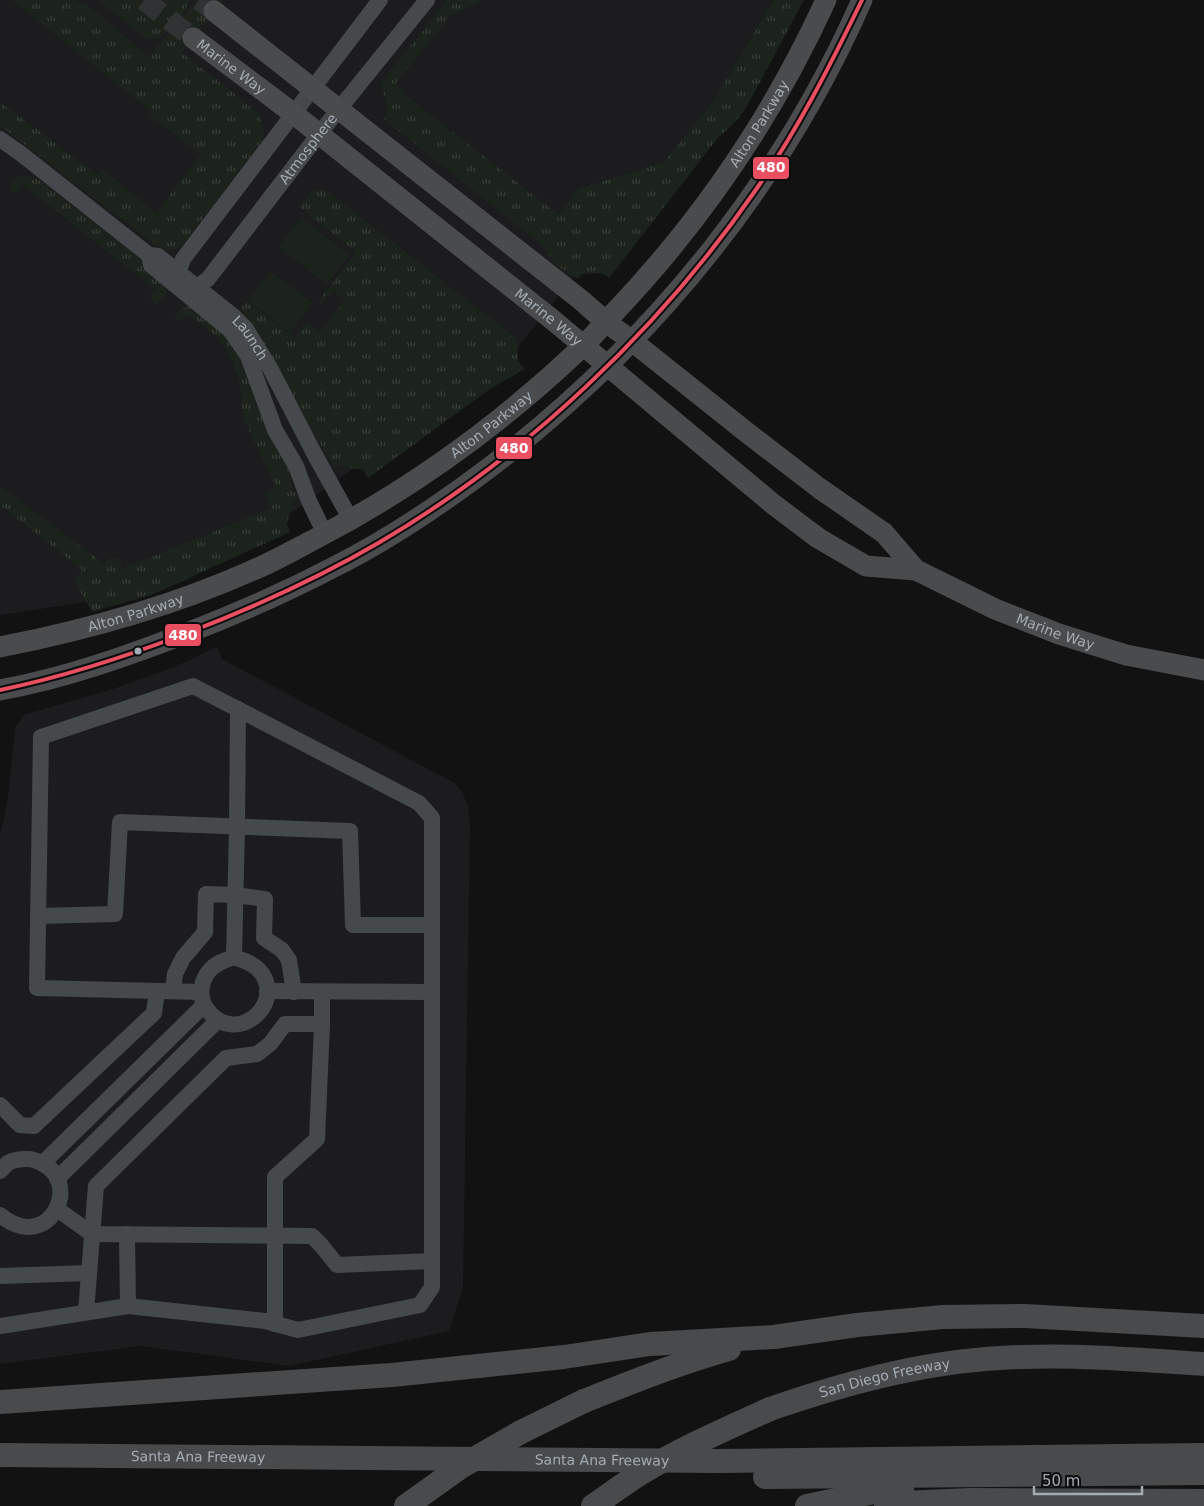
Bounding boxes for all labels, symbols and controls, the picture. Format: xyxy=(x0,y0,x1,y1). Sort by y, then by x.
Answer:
street label: Marine Way xyxy=(194,36,269,98)
street label: Alton Parkway xyxy=(726,77,792,170)
street label: Atmosphere xyxy=(276,110,340,187)
line badge: 480 xyxy=(752,156,790,180)
text: 480 xyxy=(756,159,786,175)
street label: Marine Way xyxy=(512,285,585,349)
street label: Launch xyxy=(229,312,271,363)
street label: Alton Parkway xyxy=(447,387,535,461)
line badge: 480 xyxy=(495,436,533,460)
text: 480 xyxy=(499,440,529,456)
street label: Alton Parkway xyxy=(86,591,186,635)
street label: Marine Way xyxy=(1014,610,1096,653)
line badge: 480 xyxy=(164,623,202,647)
text: 480 xyxy=(168,627,198,643)
unlabelled marker xyxy=(133,646,143,656)
street label: San Diego Freeway xyxy=(817,1355,951,1401)
street label: Santa Ana Freeway xyxy=(131,1448,265,1465)
street label: Santa Ana Freeway xyxy=(535,1451,669,1469)
scale bar xyxy=(1034,1464,1142,1496)
text: 50 m xyxy=(1042,1472,1080,1490)

